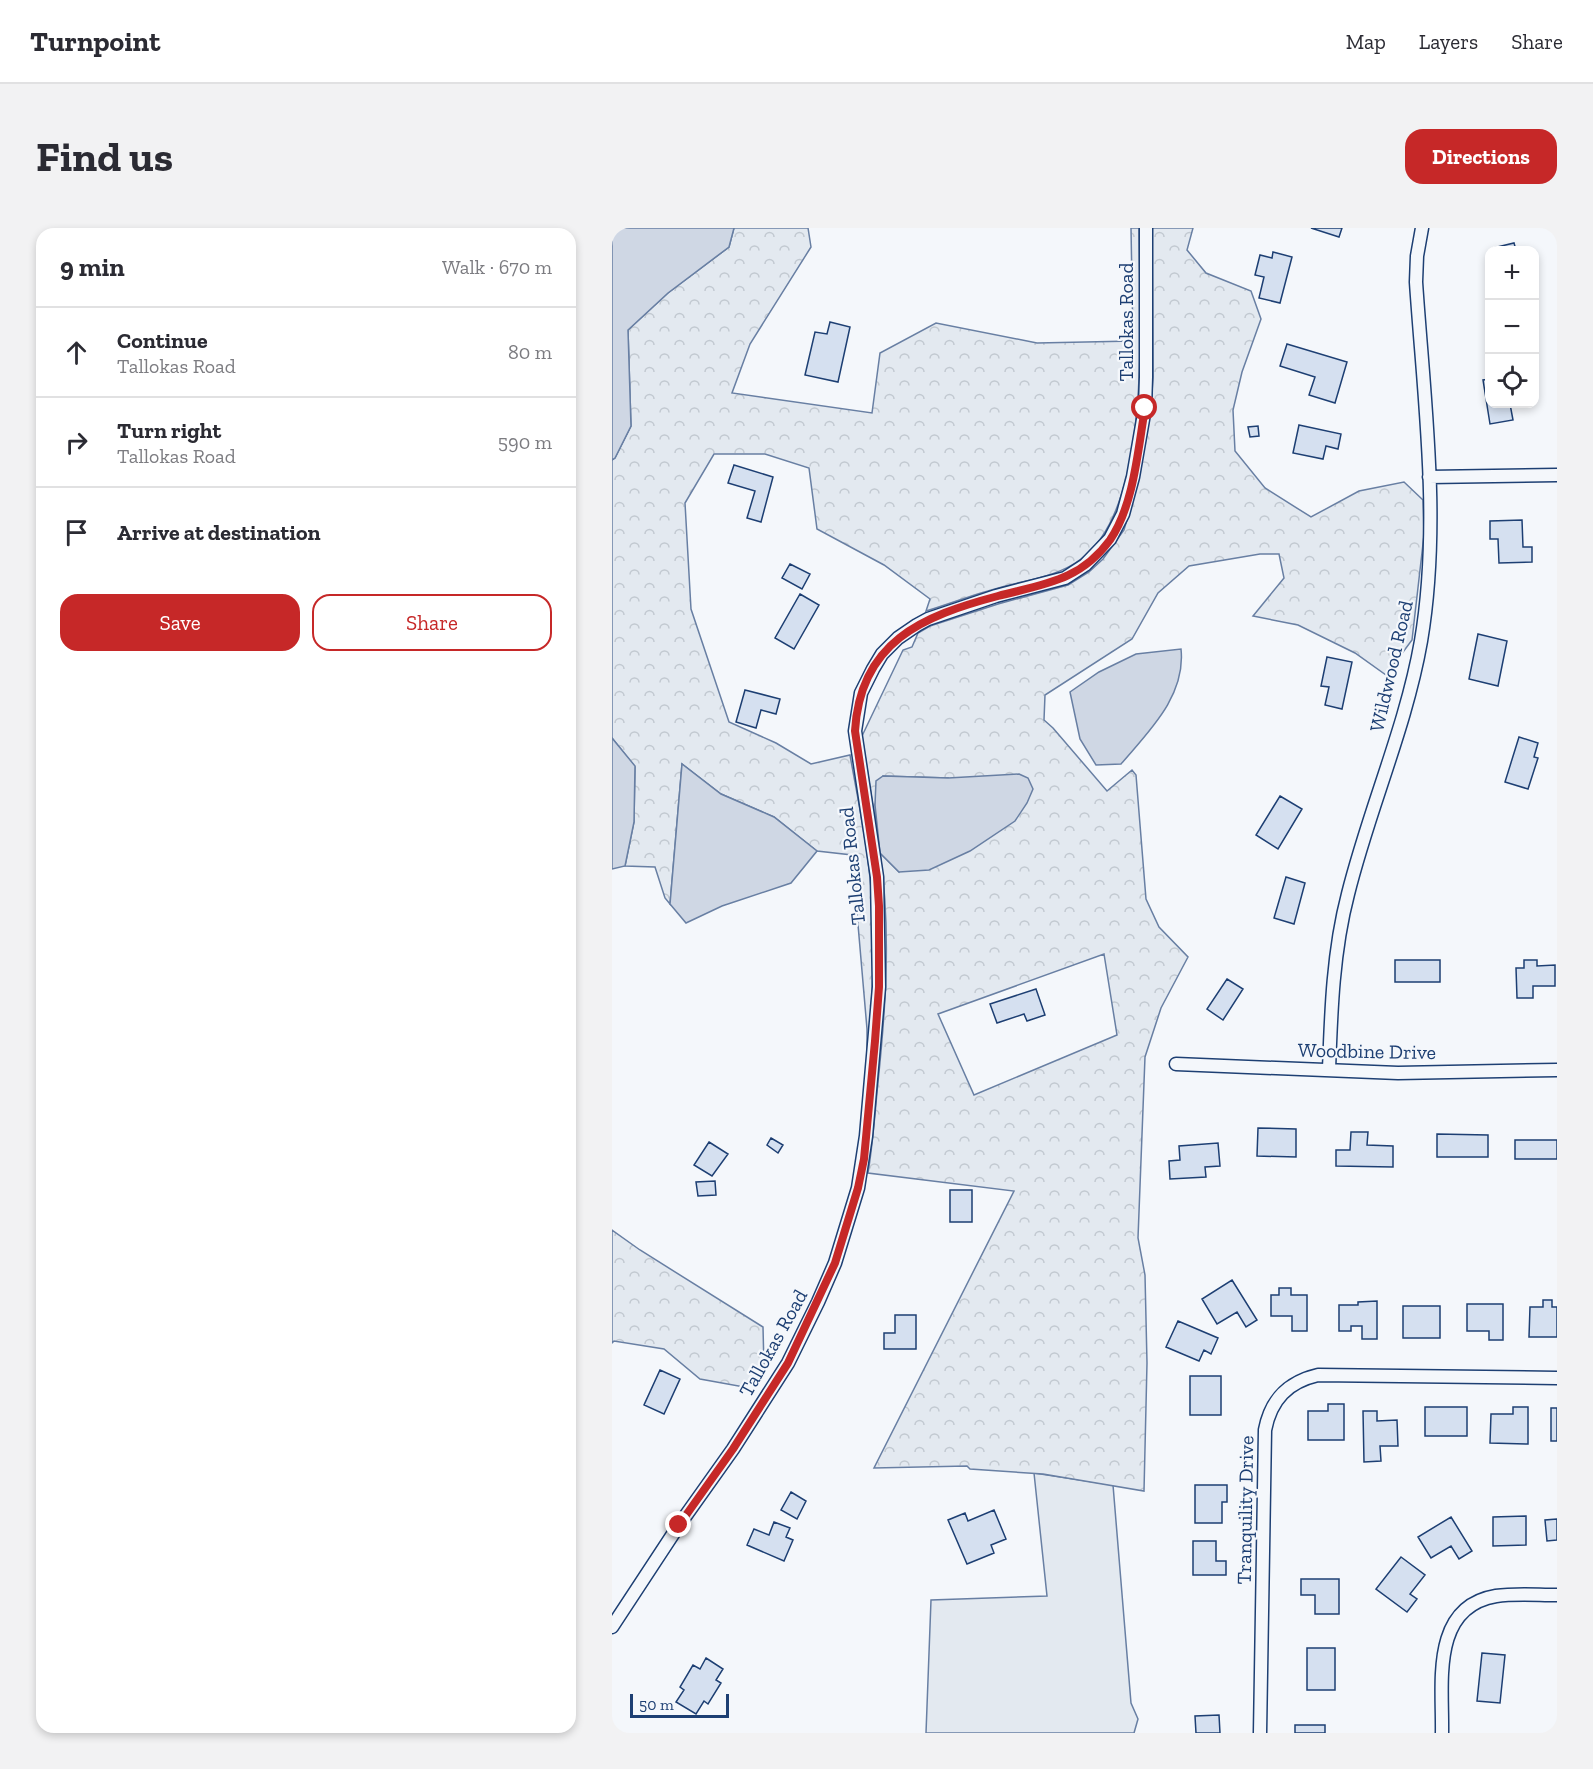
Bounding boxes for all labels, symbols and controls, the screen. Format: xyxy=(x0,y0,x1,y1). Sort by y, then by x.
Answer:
text: Turnpoint xyxy=(30,25,160,58)
text: Map xyxy=(1346,29,1386,54)
text: Layers xyxy=(1419,29,1478,54)
text: Share xyxy=(1511,29,1563,54)
button: Directions xyxy=(1405,129,1557,184)
text: Find us xyxy=(36,131,173,182)
map controls xyxy=(1485,246,1539,408)
button: + xyxy=(1485,246,1539,300)
text: 9 min xyxy=(60,251,125,283)
text: Walk · 670 m xyxy=(442,255,552,279)
street label: Tallokas Road xyxy=(1114,263,1138,381)
button: − xyxy=(1485,300,1539,354)
text: Continue xyxy=(117,327,208,354)
icon: ahead xyxy=(60,336,93,369)
text: 80 m xyxy=(508,340,552,364)
text: Tallokas Road xyxy=(117,354,236,378)
button: locate xyxy=(1485,354,1539,408)
route start xyxy=(1131,394,1157,420)
text: Turn right xyxy=(117,417,221,444)
icon: right xyxy=(60,426,93,459)
text: 590 m xyxy=(498,430,552,454)
text: Tallokas Road xyxy=(117,444,236,468)
icon: arrive xyxy=(60,516,93,549)
text: Arrive at destination xyxy=(117,519,320,546)
button: Save xyxy=(60,594,300,651)
button: Share xyxy=(312,594,552,651)
street label: Wildwood Road xyxy=(1364,598,1418,734)
street label: Tallokas Road xyxy=(834,806,870,926)
street label: Woodbine Drive xyxy=(1298,1038,1436,1064)
street label: Tallokas Road xyxy=(734,1285,812,1401)
street label: Tranquility Drive xyxy=(1232,1435,1258,1585)
route end xyxy=(665,1511,691,1537)
scale bar xyxy=(630,1691,729,1718)
text: 50 m xyxy=(639,1695,674,1714)

